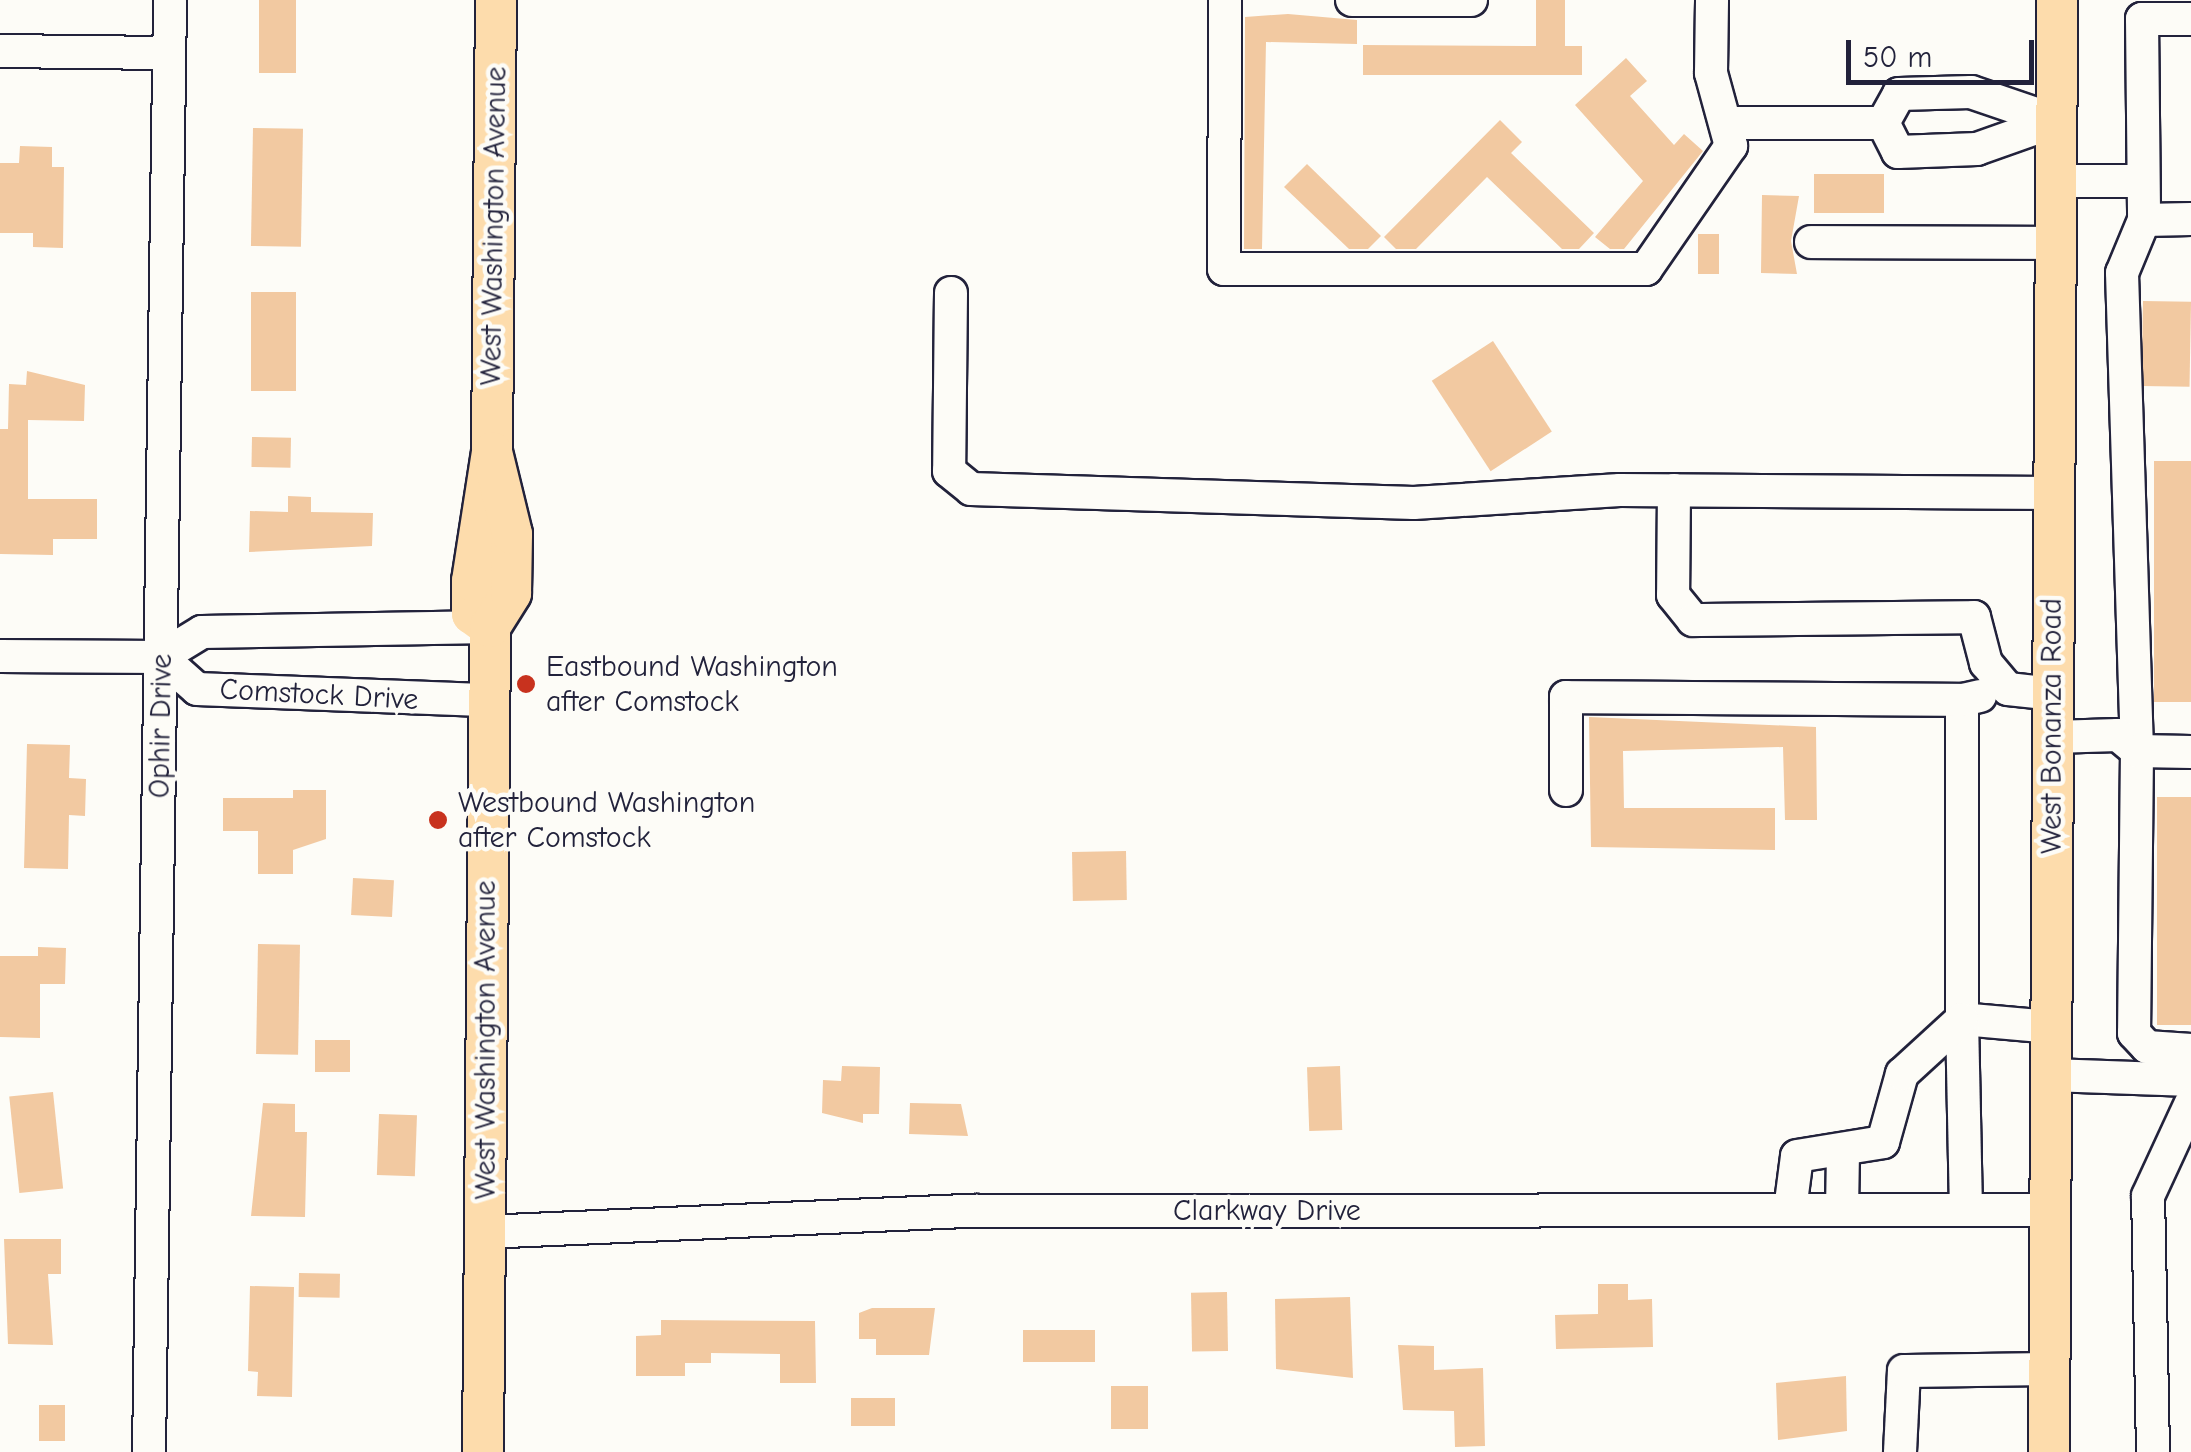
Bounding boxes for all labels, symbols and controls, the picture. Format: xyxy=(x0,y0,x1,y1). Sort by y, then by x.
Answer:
scale bar xyxy=(1851,20,2038,82)
text: 50 m xyxy=(1863,40,1932,75)
street label: West Washington Avenue xyxy=(473,66,515,386)
street label: West Bonanza Road xyxy=(2034,598,2070,854)
place label: Eastbound Washington after Comstock xyxy=(546,649,838,720)
street label: Ophir Drive xyxy=(142,653,180,799)
street label: Comstock Drive xyxy=(219,672,419,718)
marker: Eastbound Washington after Comstock xyxy=(515,673,537,695)
place label: Westbound Washington after Comstock xyxy=(458,785,755,856)
marker: Westbound Washington after Comstock xyxy=(427,809,449,831)
street label: West Washington Avenue xyxy=(468,881,504,1199)
street label: Clarkway Drive xyxy=(1173,1193,1361,1229)

